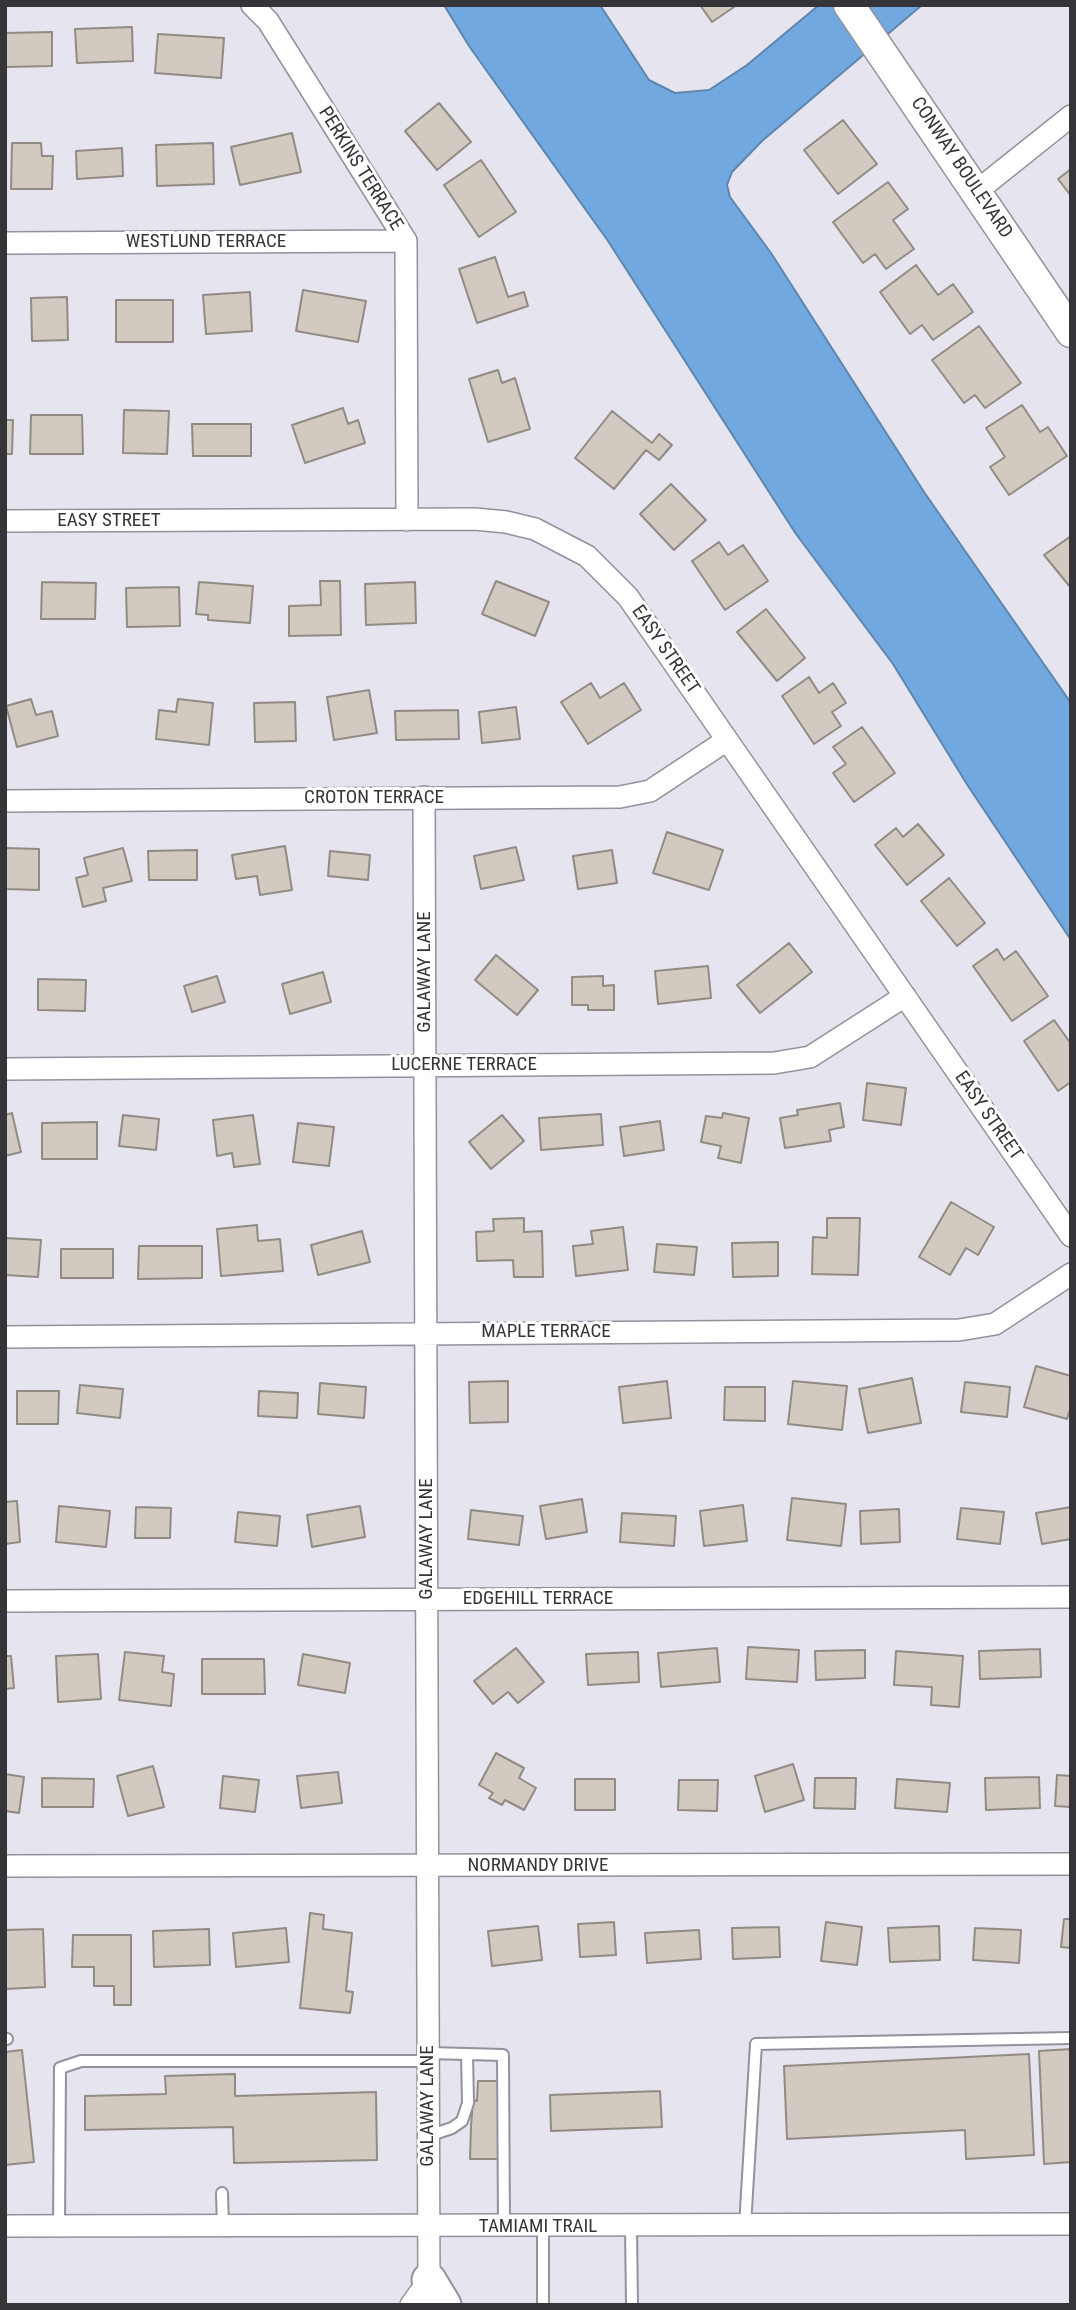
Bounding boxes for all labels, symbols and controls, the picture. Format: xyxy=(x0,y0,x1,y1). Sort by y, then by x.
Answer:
street label: CONWAY BOULEVARD xyxy=(905,93,1017,243)
street label: PERKINS TERRACE xyxy=(313,103,407,235)
street label: WESTLUND TERRACE xyxy=(126,231,286,253)
street label: EASY STREET xyxy=(57,510,161,532)
street label: EASY STREET xyxy=(626,601,704,699)
street label: CROTON TERRACE xyxy=(304,787,444,809)
street label: GALAWAY LANE xyxy=(414,911,436,1033)
street label: LUCERNE TERRACE xyxy=(391,1054,537,1076)
street label: EASY STREET xyxy=(949,1067,1027,1165)
street label: MAPLE TERRACE xyxy=(481,1321,611,1343)
street label: GALAWAY LANE xyxy=(416,1478,438,1600)
street label: EDGEHILL TERRACE xyxy=(463,1588,613,1610)
street label: NORMANDY DRIVE xyxy=(467,1855,609,1877)
street label: GALAWAY LANE xyxy=(417,2045,439,2167)
street label: TAMIAMI TRAIL xyxy=(479,2216,597,2238)

